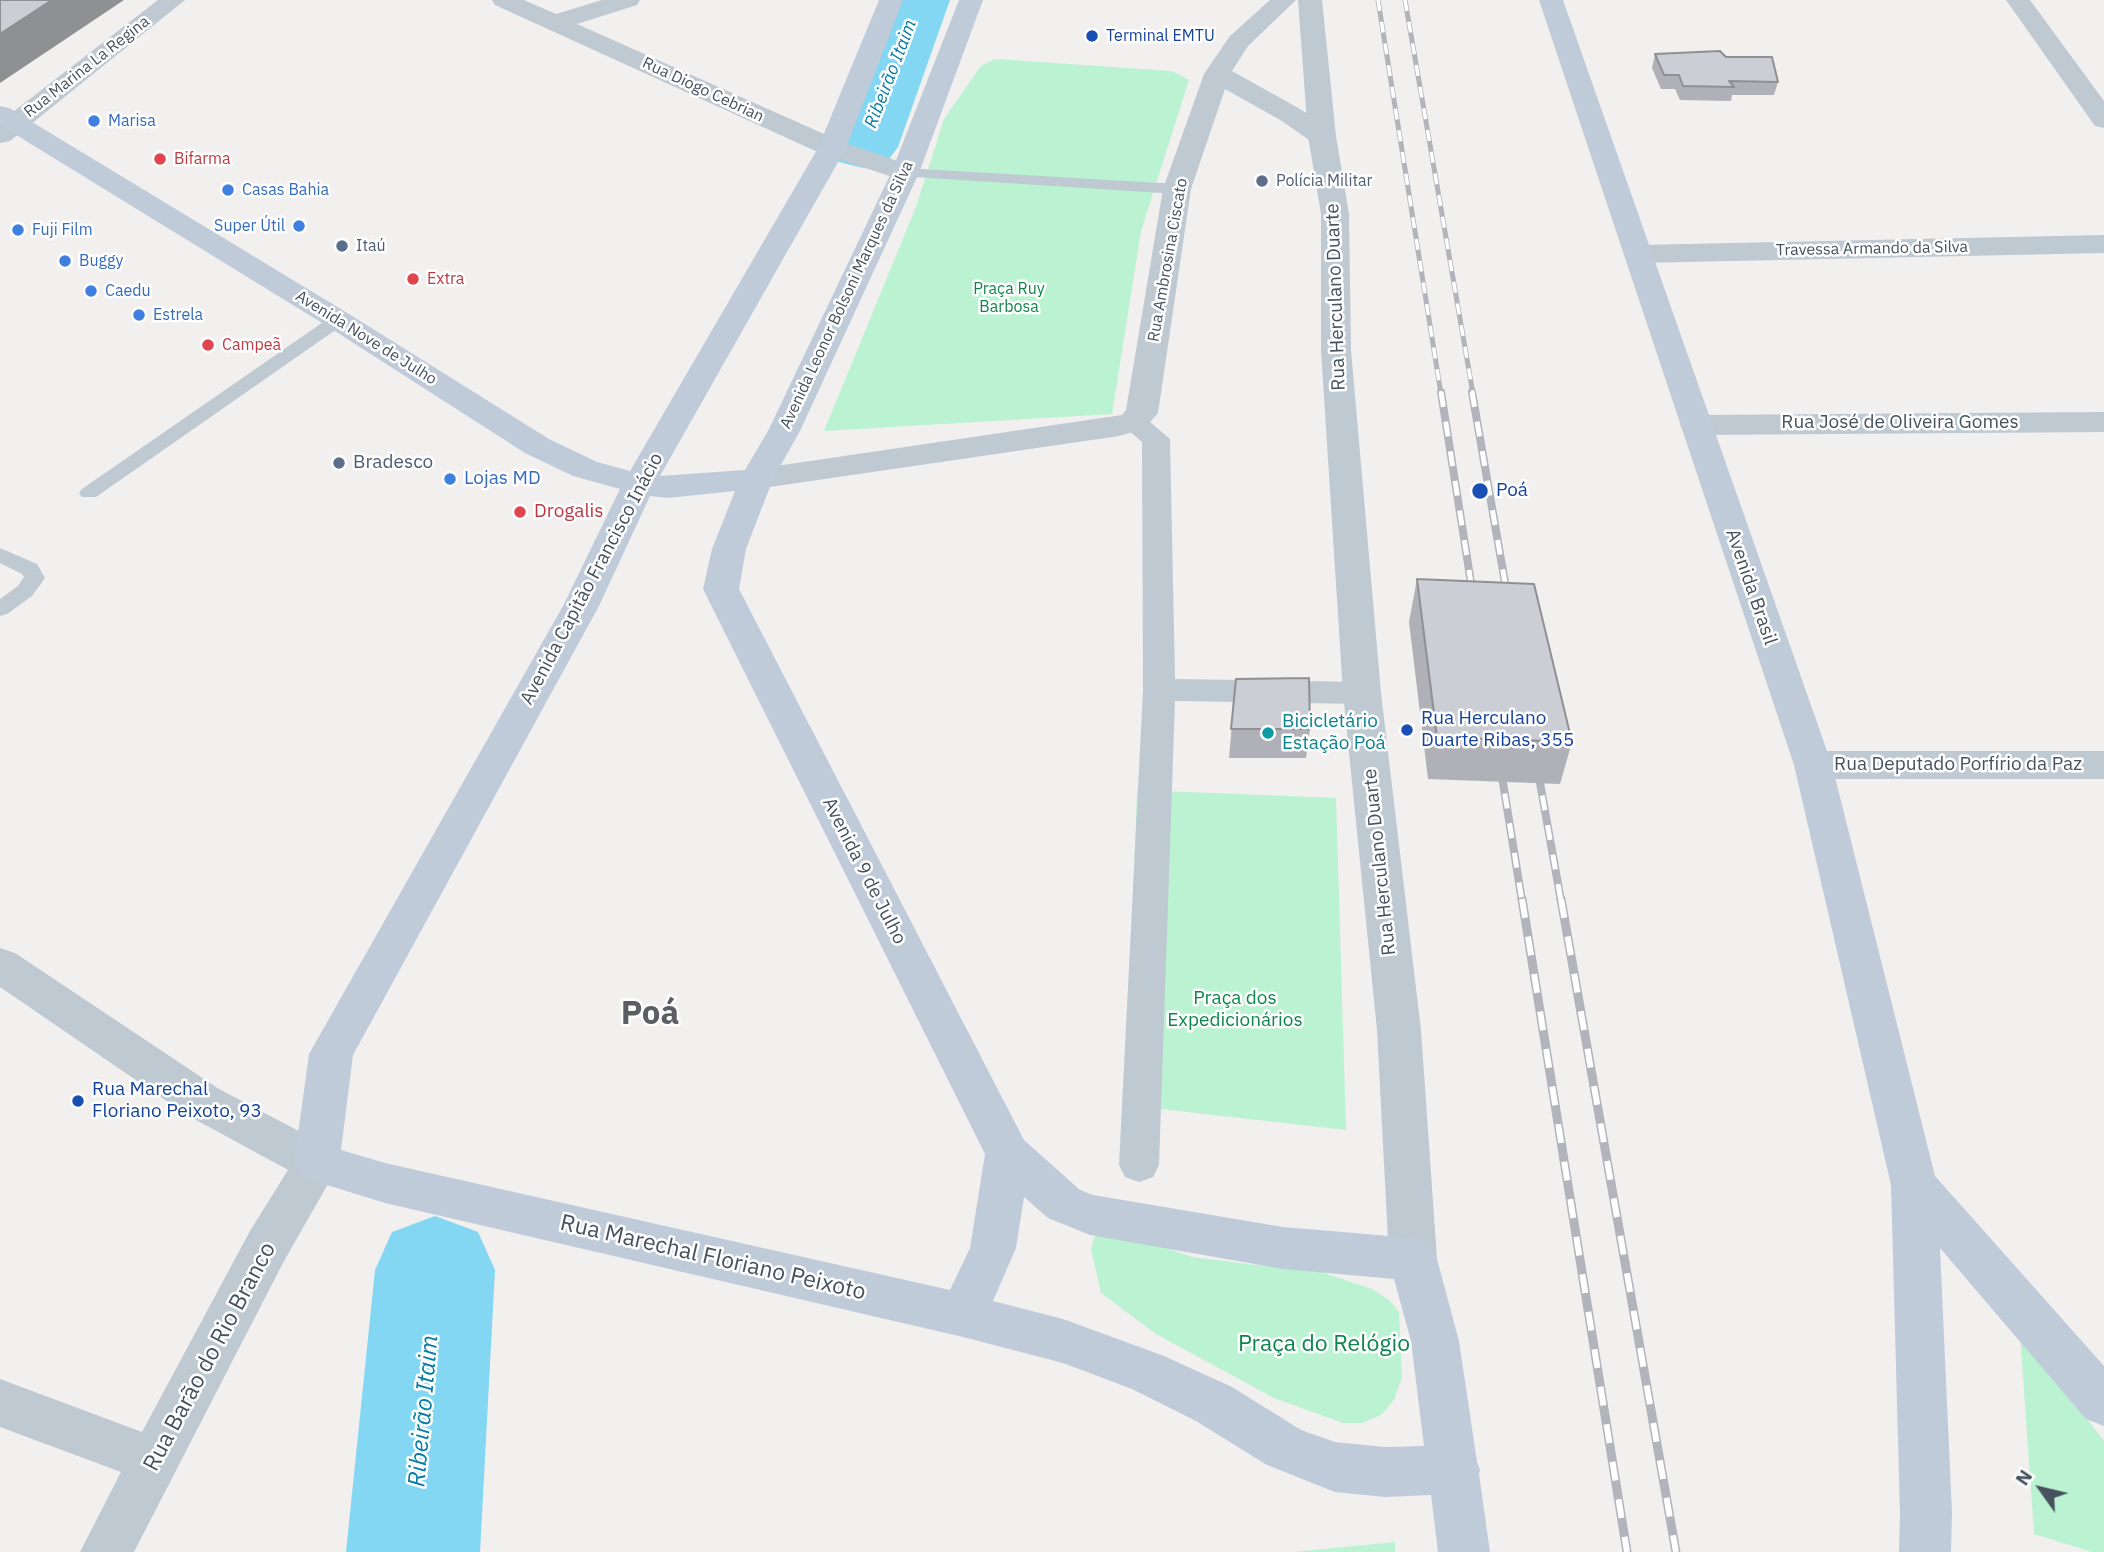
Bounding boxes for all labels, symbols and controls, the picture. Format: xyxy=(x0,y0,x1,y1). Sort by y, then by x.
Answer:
street label: Rua Marina La Regina xyxy=(21,12,153,122)
water label: Ribeirão Itaim xyxy=(860,17,922,131)
place label: Terminal EMTU xyxy=(1106,26,1215,46)
marker: Terminal EMTU xyxy=(1084,28,1100,44)
street label: Rua Diogo Cebrian xyxy=(639,53,767,127)
place label: Marisa xyxy=(108,111,156,131)
marker: Marisa xyxy=(86,113,102,129)
place label: Bifarma xyxy=(174,149,231,169)
marker: Bifarma xyxy=(152,151,168,167)
street label: Avenida Leonor Bolsoni Marques da Silva xyxy=(776,158,918,432)
place label: Polícia Militar xyxy=(1276,171,1372,191)
marker: Polícia Militar xyxy=(1254,173,1270,189)
street label: Rua Ambrosina Ciscato xyxy=(1144,177,1192,343)
place label: Casas Bahia xyxy=(242,180,329,200)
marker: Casas Bahia xyxy=(220,182,236,198)
street label: Rua Herculano Duarte xyxy=(1321,203,1351,391)
place label: Super Útil xyxy=(214,216,285,236)
marker: Super Útil xyxy=(291,218,307,234)
place label: Fuji Film xyxy=(32,220,93,240)
marker: Fuji Film xyxy=(10,222,26,238)
place label: Itaú xyxy=(356,236,386,256)
marker: Itaú xyxy=(334,238,350,254)
street label: Travessa Armando da Silva xyxy=(1776,238,1968,260)
place label: Buggy xyxy=(79,251,124,271)
marker: Buggy xyxy=(57,253,73,269)
place label: Extra xyxy=(427,269,464,289)
marker: Extra xyxy=(405,271,421,287)
park label: Praça Ruy Barbosa xyxy=(973,279,1045,317)
place label: Caedu xyxy=(105,281,151,301)
marker: Caedu xyxy=(83,283,99,299)
street label: Avenida Nove de Julho xyxy=(292,287,440,389)
place label: Estrela xyxy=(153,305,203,325)
marker: Estrela xyxy=(131,307,147,323)
place label: Campeã xyxy=(222,335,281,355)
marker: Campeã xyxy=(200,337,216,353)
street label: Rua José de Oliveira Gomes xyxy=(1781,412,2019,434)
street label: Avenida Capitão Francisco Inácio xyxy=(516,449,668,709)
place label: Bradesco xyxy=(353,452,433,474)
marker: Bradesco xyxy=(331,455,347,471)
place label: Lojas MD xyxy=(464,468,541,490)
marker: Lojas MD xyxy=(442,471,458,487)
place label: Poá xyxy=(1496,480,1528,502)
marker: Poá xyxy=(1470,481,1490,501)
place label: Drogalis xyxy=(534,501,604,523)
marker: Drogalis xyxy=(512,504,528,520)
street label: Avenida Brasil xyxy=(1720,526,1782,648)
place label: Rua Herculano Duarte Ribas, 355 xyxy=(1421,708,1574,752)
place label: Bicicletário Estação Poá xyxy=(1282,711,1386,755)
marker: Rua Herculano Duarte Ribas, 355 xyxy=(1399,722,1415,738)
marker: Bicicletário Estação Poá xyxy=(1260,725,1276,741)
street label: Rua Deputado Porfírio da Paz xyxy=(1834,754,2082,776)
street label: Rua Herculano Duarte xyxy=(1359,767,1401,957)
street label: Avenida 9 de Julho xyxy=(817,794,911,948)
park label: Praça dos Expedicionários xyxy=(1167,988,1303,1032)
district label: Poá xyxy=(621,994,679,1034)
place label: Rua Marechal Floriano Peixoto, 93 xyxy=(92,1079,262,1123)
marker: Rua Marechal Floriano Peixoto, 93 xyxy=(70,1093,86,1109)
street label: Rua Marechal Floriano Peixoto xyxy=(557,1209,869,1307)
street label: Rua Barão do Rio Branco xyxy=(138,1238,282,1476)
park label: Praça do Relógio xyxy=(1238,1330,1410,1358)
water label: Ribeirão Itaim xyxy=(403,1334,445,1488)
north arrow xyxy=(2006,1454,2076,1524)
text: N xyxy=(2010,1465,2037,1490)

